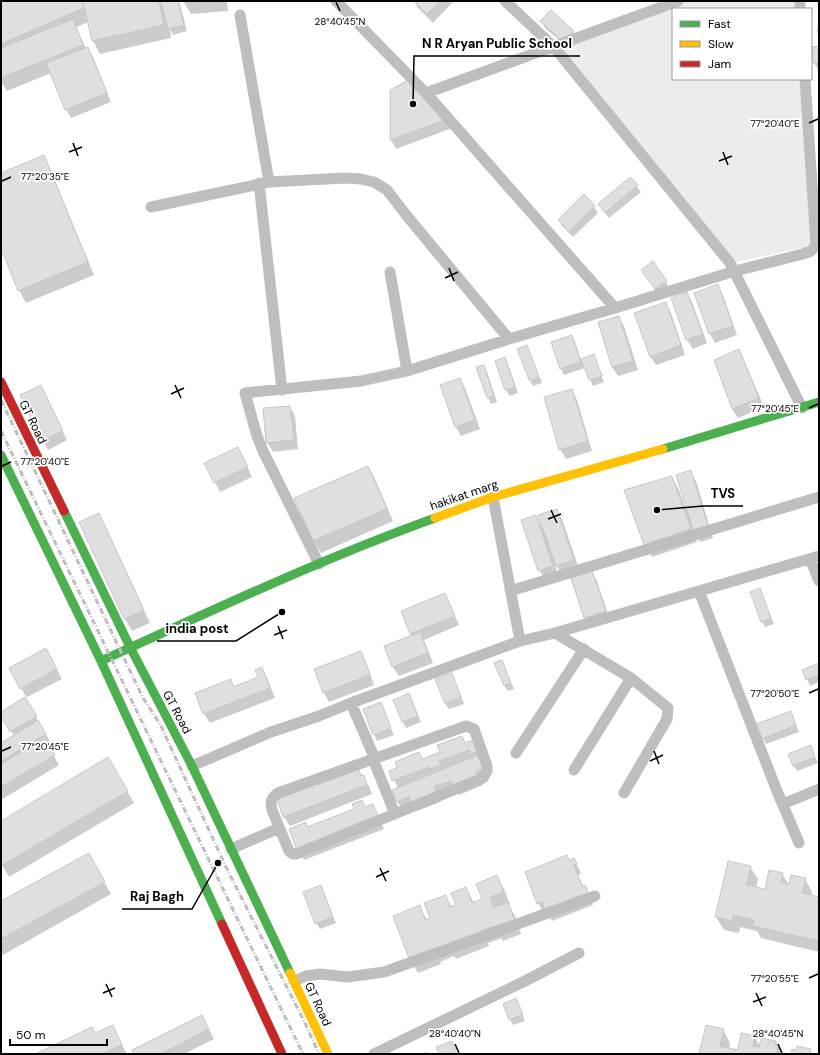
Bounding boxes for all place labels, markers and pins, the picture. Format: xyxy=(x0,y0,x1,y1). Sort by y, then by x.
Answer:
callout: N R Aryan Public School xyxy=(414,31,580,56)
callout: TVS xyxy=(703,481,743,506)
callout: india post xyxy=(157,616,236,641)
callout: Raj Bagh xyxy=(122,884,192,909)

